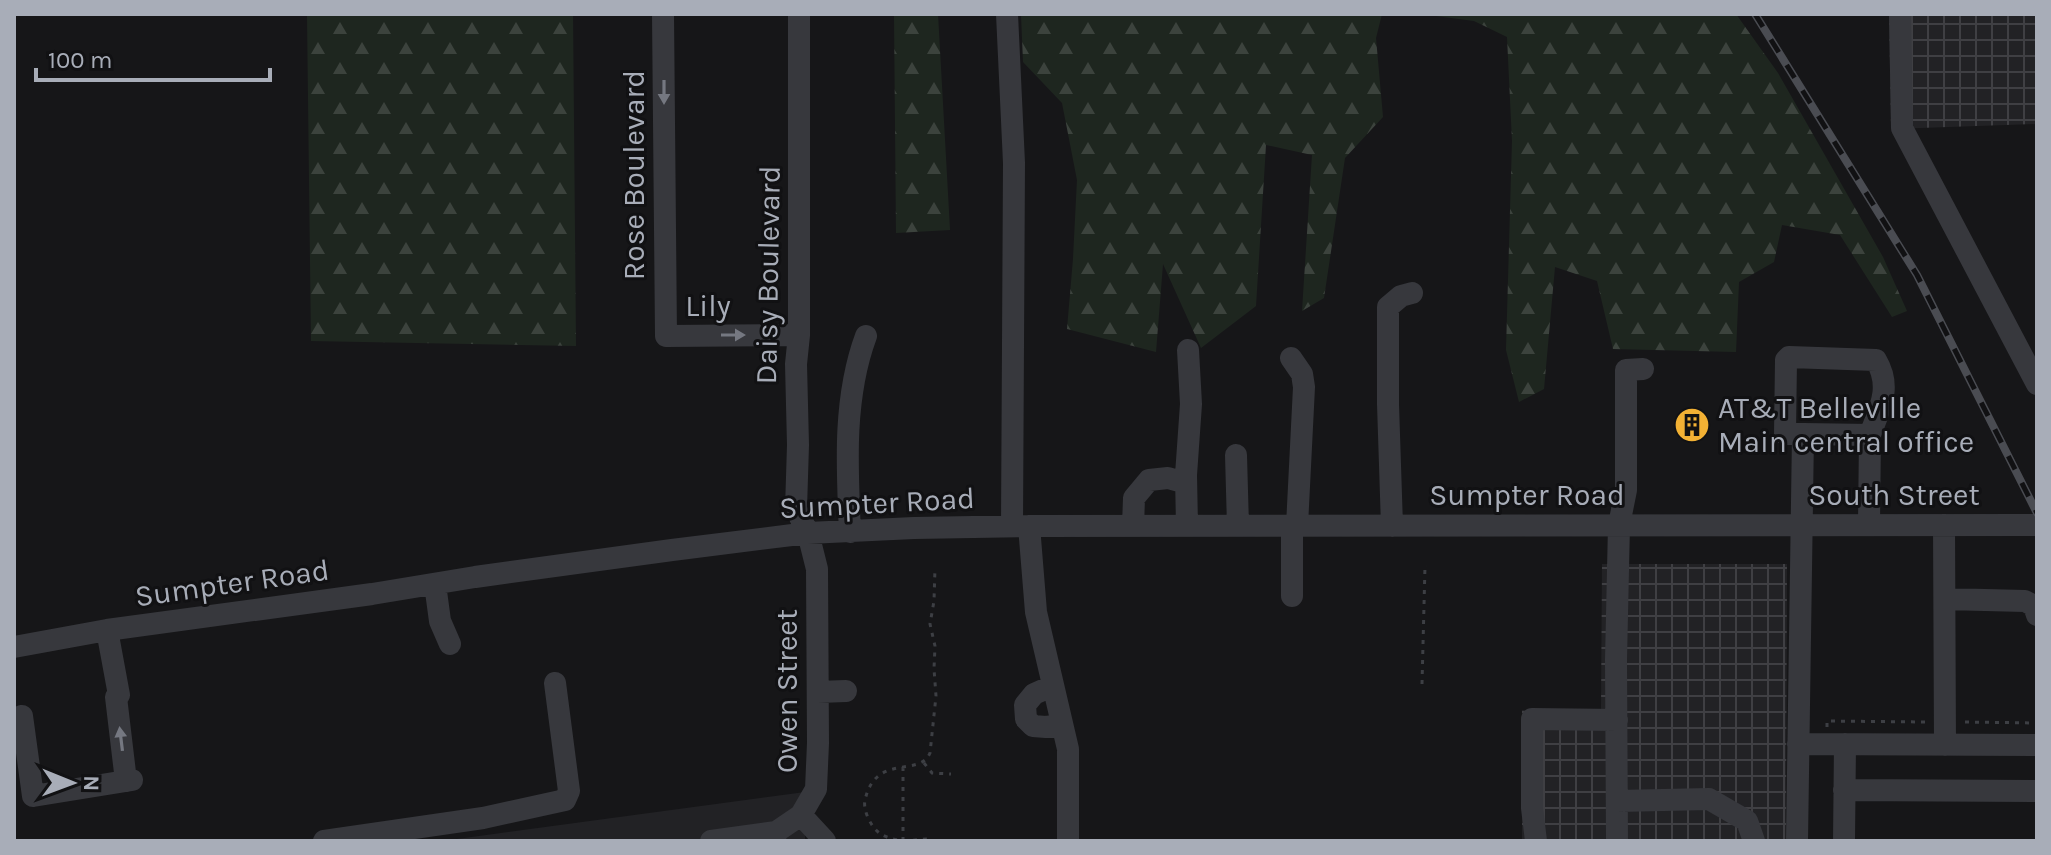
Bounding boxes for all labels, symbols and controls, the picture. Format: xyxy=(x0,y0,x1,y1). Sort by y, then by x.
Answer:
scale bar xyxy=(36,32,270,82)
text: 100 m xyxy=(48,46,113,74)
street label: Rose Boulevard xyxy=(616,70,652,280)
one-way arrow xyxy=(657,80,670,105)
street label: Daisy Boulevard xyxy=(748,165,788,385)
street label: Lily xyxy=(685,288,731,324)
one-way arrow xyxy=(721,329,746,342)
place label: AT&T Belleville Main central office xyxy=(1718,390,1974,460)
building icon: AT&T Belleville Main central office xyxy=(1673,406,1711,444)
street label: Sumpter Road xyxy=(1429,477,1625,513)
street label: South Street xyxy=(1808,477,1980,513)
street label: Sumpter Road xyxy=(778,480,976,526)
street label: Sumpter Road xyxy=(133,552,331,614)
street label: Owen Street xyxy=(769,609,805,773)
one-way arrow xyxy=(114,726,127,751)
north arrow xyxy=(32,743,112,823)
text: N xyxy=(78,775,104,791)

